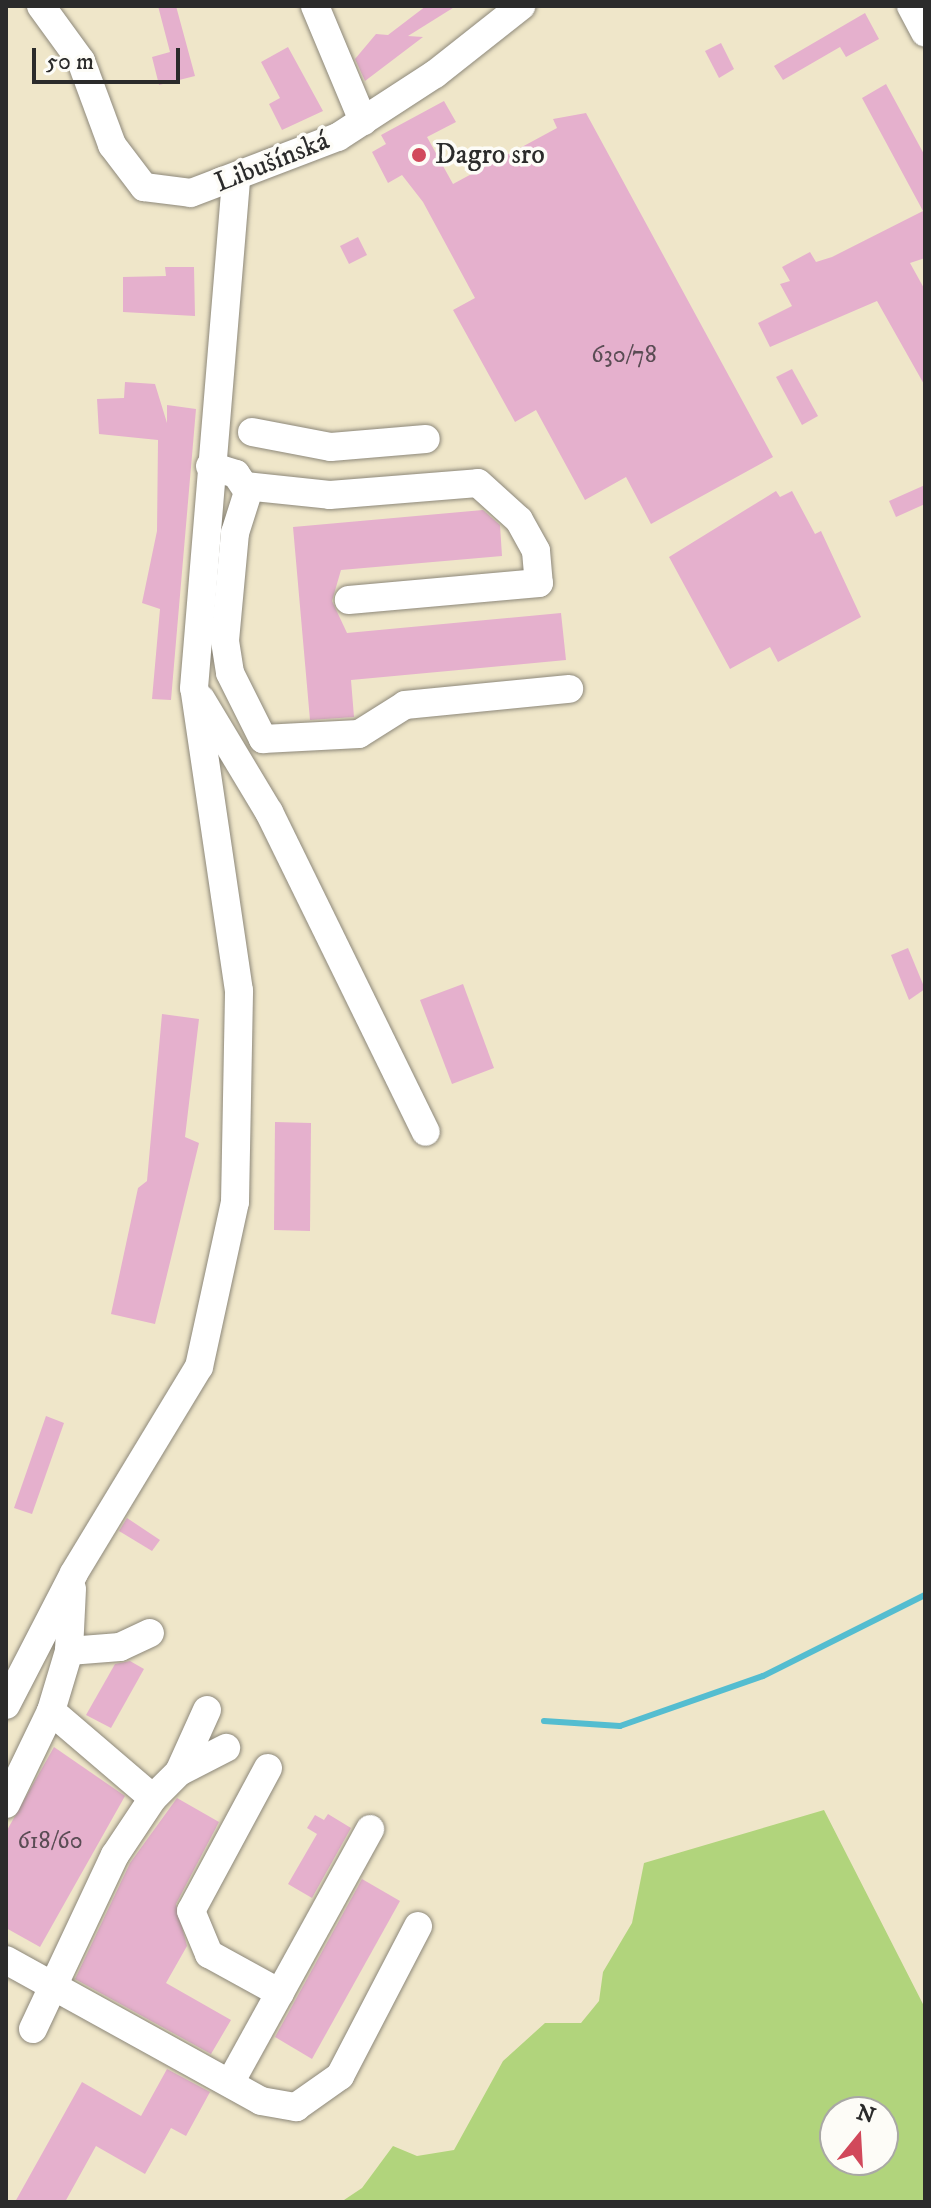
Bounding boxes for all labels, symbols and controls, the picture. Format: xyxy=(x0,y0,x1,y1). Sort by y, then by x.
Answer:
scale bar xyxy=(36,32,184,82)
text: 50 m xyxy=(46,47,94,77)
street label: Libušínská xyxy=(210,124,334,200)
place label: Dagro sro xyxy=(435,138,545,172)
marker: Dagro sro xyxy=(410,146,428,164)
house number: 630/78 xyxy=(591,342,657,370)
house number: 618/60 xyxy=(17,1828,83,1856)
north arrow xyxy=(819,2096,899,2176)
text: N xyxy=(853,2099,879,2130)

